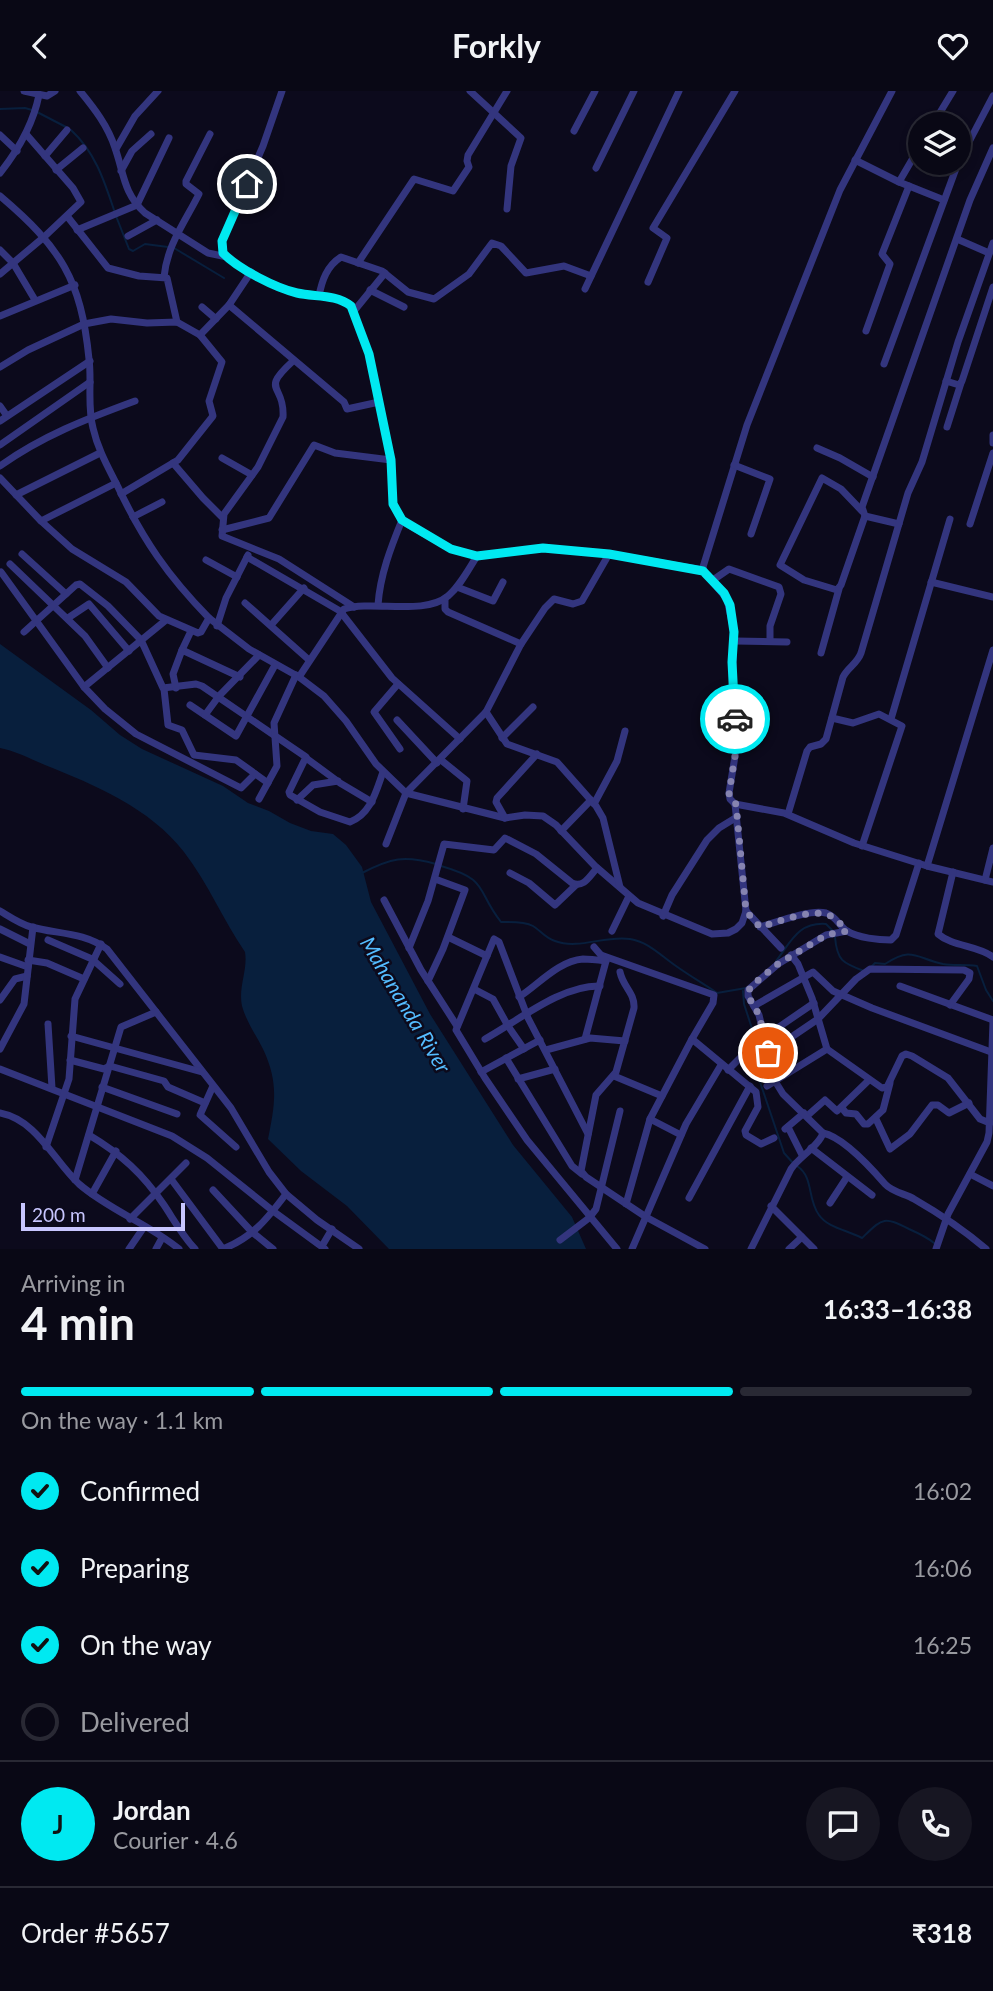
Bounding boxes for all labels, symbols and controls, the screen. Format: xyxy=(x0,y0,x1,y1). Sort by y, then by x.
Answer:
text: Forkly xyxy=(452,26,541,65)
icon: back xyxy=(21,27,59,65)
icon: heart xyxy=(934,27,972,65)
map controls xyxy=(908,112,971,175)
button: layers xyxy=(908,112,971,175)
pin xyxy=(217,154,277,214)
icon: home xyxy=(228,165,266,203)
courier xyxy=(700,684,770,754)
icon: car xyxy=(716,700,754,738)
water label: Mahananda River xyxy=(356,932,457,1077)
pin xyxy=(738,1023,798,1083)
icon: bag xyxy=(749,1034,787,1072)
scale bar xyxy=(21,1200,186,1232)
text: 200 m xyxy=(32,1203,86,1226)
text: Arriving in xyxy=(21,1269,125,1297)
text: 16:33–16:38 xyxy=(823,1293,972,1325)
text: 4 min xyxy=(21,1295,135,1350)
text: On the way · 1.1 km xyxy=(21,1406,223,1434)
icon: check xyxy=(21,1472,59,1510)
text: Confirmed xyxy=(80,1475,200,1507)
text: 16:02 xyxy=(913,1477,972,1505)
icon: check xyxy=(21,1549,59,1587)
text: Preparing xyxy=(80,1552,189,1584)
text: 16:06 xyxy=(913,1554,972,1582)
icon: check xyxy=(21,1626,59,1664)
text: On the way xyxy=(80,1629,212,1661)
text: 16:25 xyxy=(913,1631,972,1659)
text: Delivered xyxy=(80,1706,190,1738)
button: chat xyxy=(806,1787,880,1861)
button: phone xyxy=(898,1787,972,1861)
text: Jordan xyxy=(113,1794,191,1826)
text: J xyxy=(52,1808,64,1840)
text: Courier · 4.6 xyxy=(113,1826,238,1854)
text: Order #5657 xyxy=(21,1917,170,1949)
text: ₹318 xyxy=(912,1917,972,1949)

